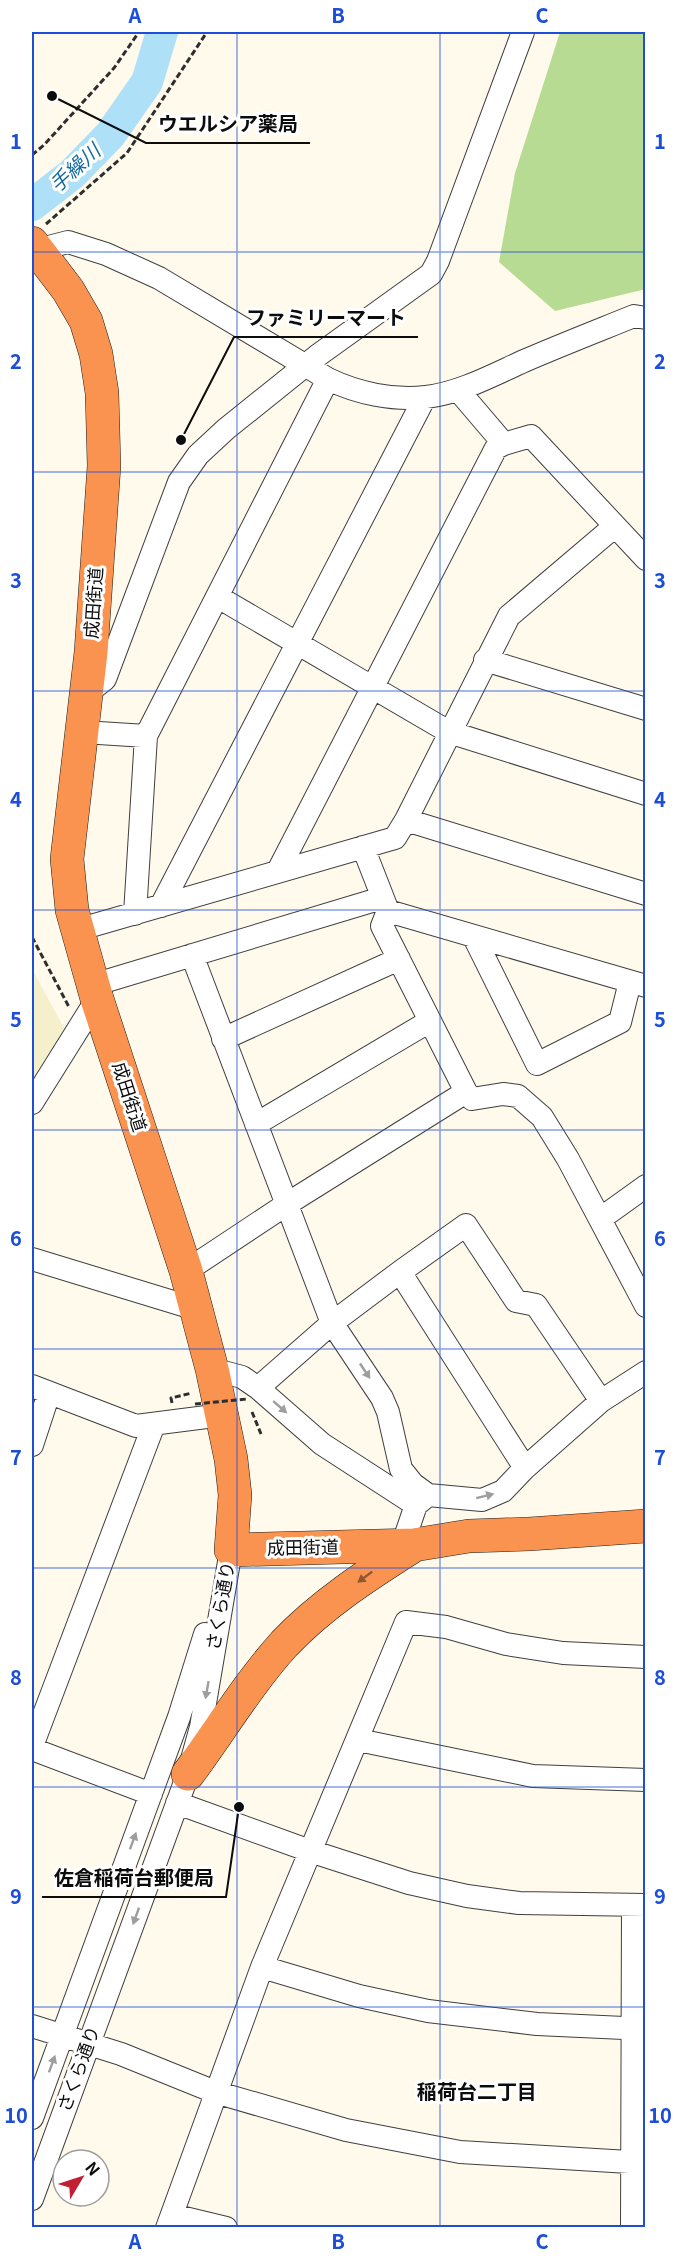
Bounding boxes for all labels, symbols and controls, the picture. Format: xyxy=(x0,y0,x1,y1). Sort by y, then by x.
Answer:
text: A xyxy=(128,0,142,29)
text: B xyxy=(331,0,345,29)
text: C xyxy=(535,0,549,29)
callout: ウエルシア薬局 xyxy=(146,105,310,143)
text: ウエルシア薬局 xyxy=(158,108,298,137)
text: 1 xyxy=(10,126,22,155)
text: 1 xyxy=(654,126,666,155)
water label: 手繰川 xyxy=(42,135,107,198)
callout: ファミリーマート xyxy=(234,299,418,337)
text: ファミリーマート xyxy=(246,302,406,331)
text: 2 xyxy=(10,346,22,375)
text: 2 xyxy=(654,346,666,375)
text: 3 xyxy=(10,565,22,594)
text: 3 xyxy=(654,565,666,594)
street label: 成田街道 xyxy=(77,566,107,640)
text: 4 xyxy=(10,784,22,813)
text: 4 xyxy=(654,784,666,813)
text: 5 xyxy=(10,1004,22,1033)
text: 5 xyxy=(654,1004,666,1033)
street label: 成田街道 xyxy=(107,1058,154,1135)
text: 6 xyxy=(10,1223,22,1252)
text: 6 xyxy=(654,1223,666,1252)
one-way arrow xyxy=(359,1363,370,1379)
one-way arrow xyxy=(272,1400,287,1413)
text: 7 xyxy=(10,1442,22,1471)
text: 7 xyxy=(654,1442,666,1471)
one-way arrow xyxy=(476,1491,495,1501)
street label: 成田街道 xyxy=(267,1532,339,1560)
street label: さくら通り xyxy=(198,1559,240,1652)
one-way arrow xyxy=(357,1571,373,1583)
text: 8 xyxy=(10,1662,22,1691)
text: 8 xyxy=(654,1662,666,1691)
one-way arrow xyxy=(202,1681,211,1700)
one-way arrow xyxy=(129,1832,139,1850)
callout: 佐倉稲荷台郵便局 xyxy=(42,1859,226,1897)
text: 佐倉稲荷台郵便局 xyxy=(54,1862,214,1891)
text: 9 xyxy=(10,1881,22,1910)
text: 9 xyxy=(654,1881,666,1910)
one-way arrow xyxy=(131,1907,140,1925)
street label: さくら通り xyxy=(50,2022,105,2115)
one-way arrow xyxy=(47,2054,57,2072)
district label: 稲荷台二丁目 xyxy=(417,2076,537,2105)
text: 10 xyxy=(4,2100,28,2129)
text: 10 xyxy=(648,2100,672,2129)
north arrow xyxy=(51,2148,111,2208)
text: N xyxy=(80,2156,107,2180)
text: A xyxy=(128,2226,142,2255)
text: B xyxy=(331,2226,345,2255)
text: C xyxy=(535,2226,549,2255)

